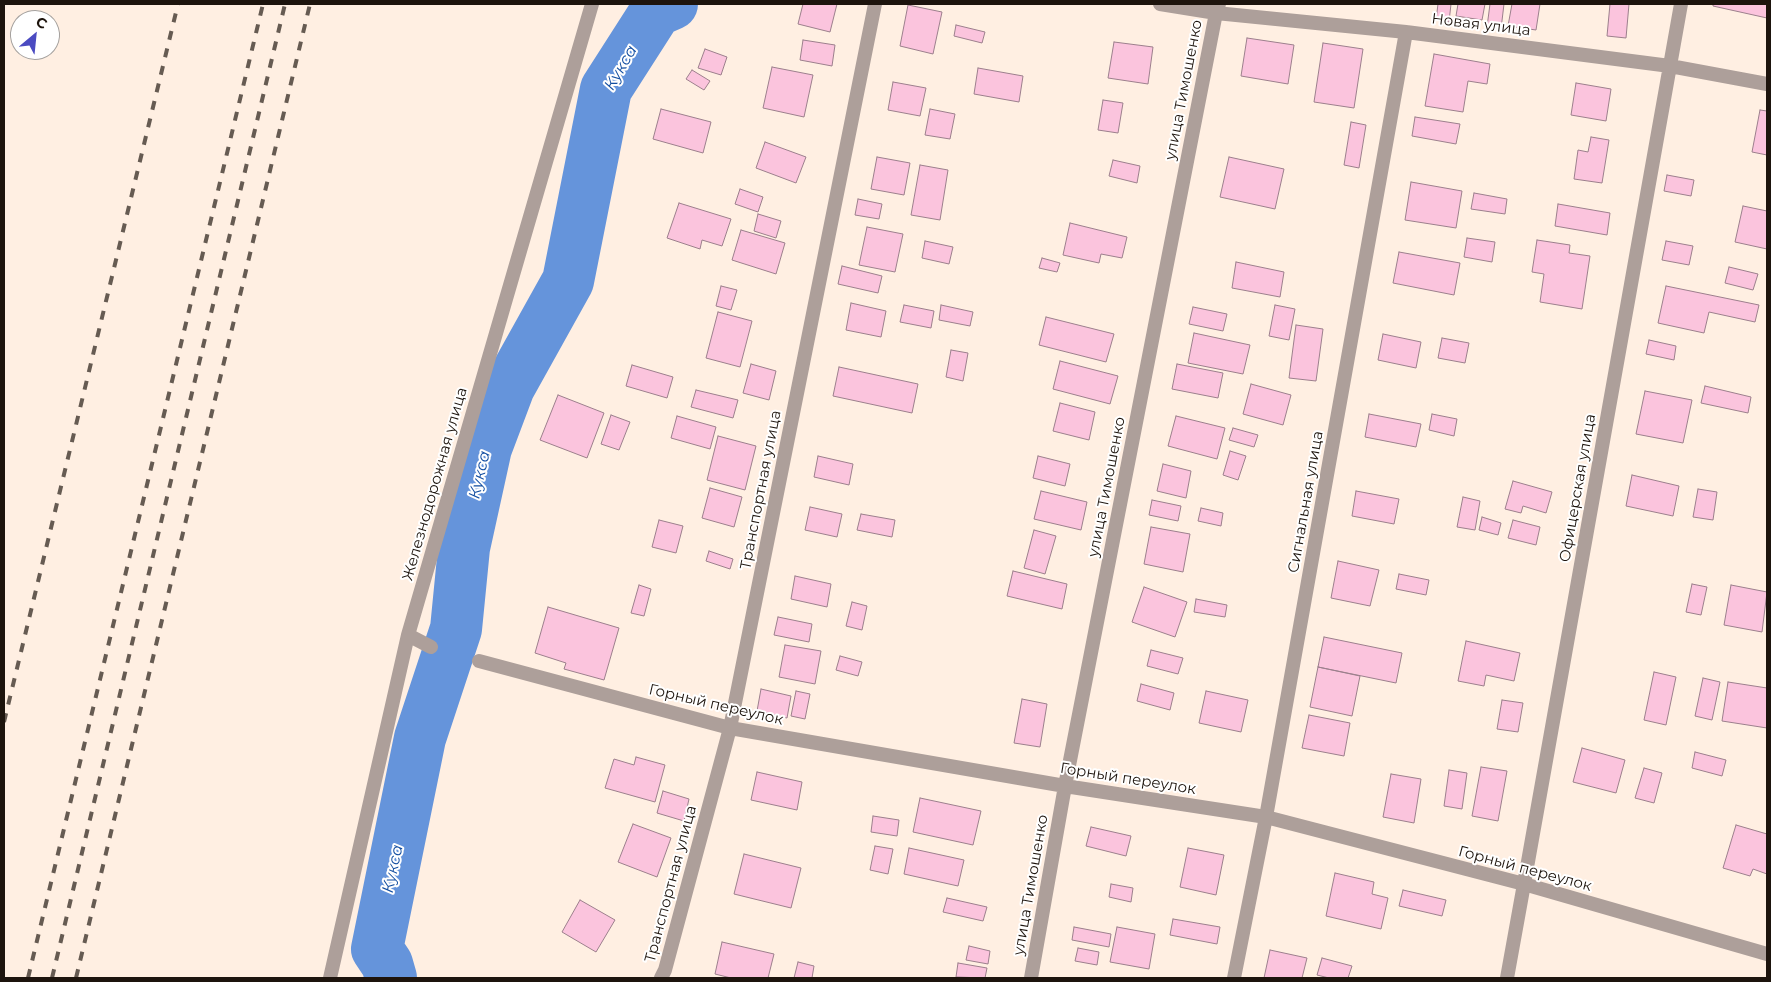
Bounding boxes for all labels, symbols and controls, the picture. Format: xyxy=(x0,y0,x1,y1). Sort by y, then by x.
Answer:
north arrow xyxy=(10,10,60,60)
street label: Новая улица xyxy=(1430,10,1532,40)
text: С xyxy=(33,12,50,33)
street label: улица Тимошенко xyxy=(1162,18,1206,162)
water label: Кукса xyxy=(600,42,642,94)
street label: Железнодорожная улица xyxy=(399,385,471,583)
street label: Транспортная улица xyxy=(737,409,785,571)
street label: Офицерская улица xyxy=(1556,412,1600,564)
street label: улица Тимошенко xyxy=(1085,415,1129,559)
street label: Сигнальная улица xyxy=(1285,430,1327,574)
water label: Кукса xyxy=(465,449,495,501)
street label: Горный переулок xyxy=(647,681,785,729)
street label: Горный переулок xyxy=(1059,759,1197,799)
street label: Транспортная улица xyxy=(641,804,701,964)
street label: улица Тимошенко xyxy=(1010,813,1052,957)
water label: Кукса xyxy=(379,843,407,895)
street label: Горный переулок xyxy=(1456,843,1594,895)

